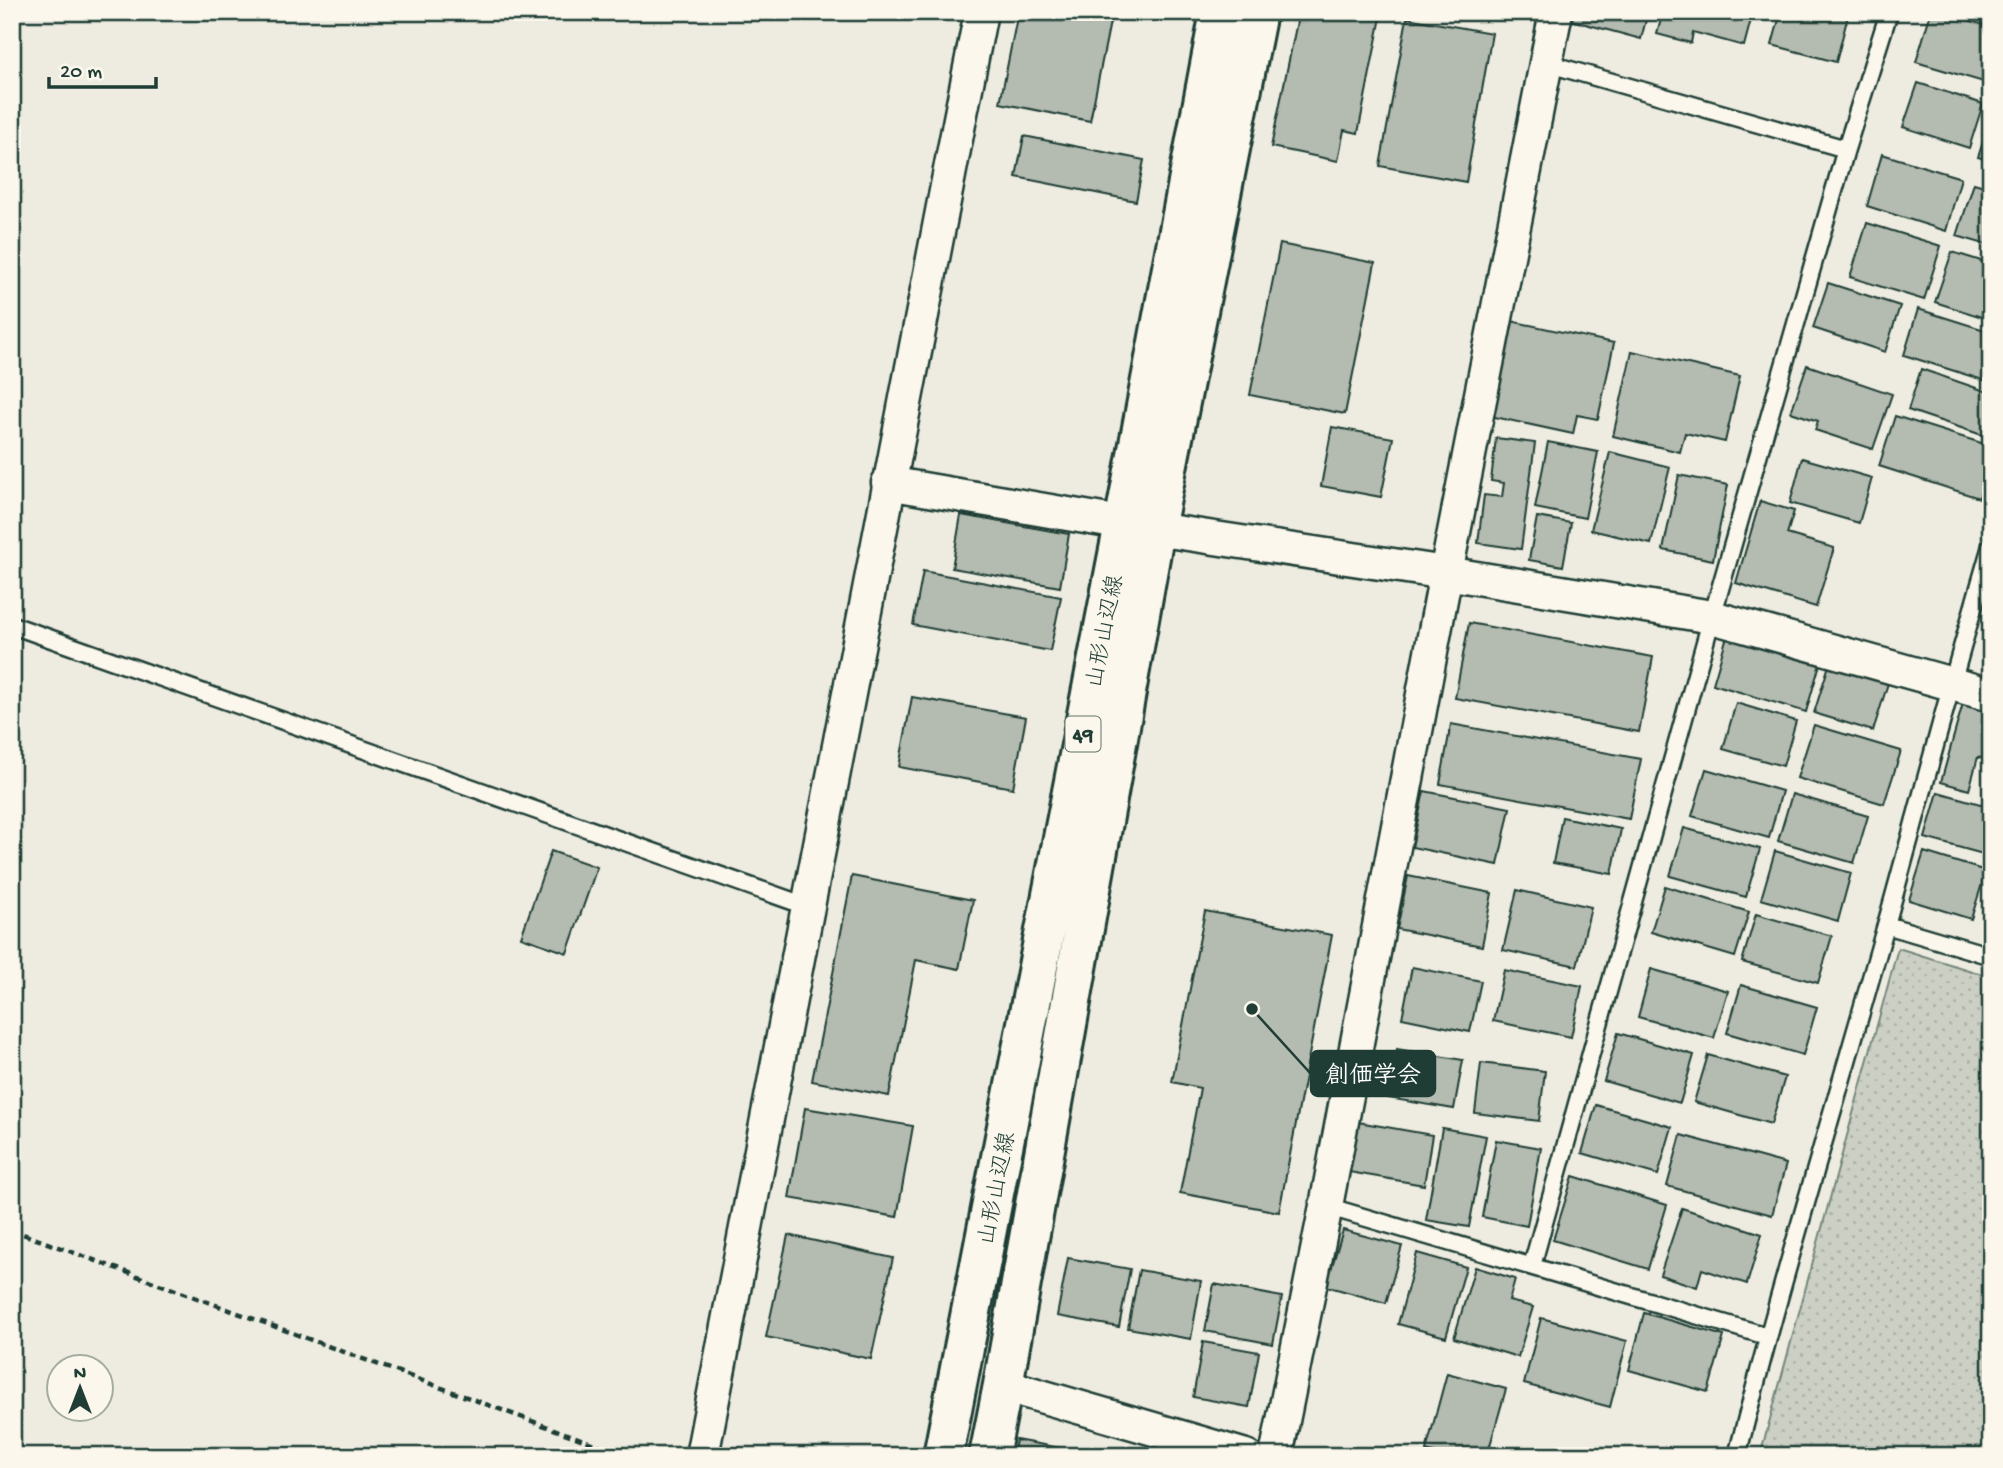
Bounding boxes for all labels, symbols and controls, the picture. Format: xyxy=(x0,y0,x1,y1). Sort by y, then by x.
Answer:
scale bar xyxy=(49,46,156,90)
text: 20 m xyxy=(60,61,102,86)
street label: 山形山辺線 xyxy=(1081,572,1131,691)
road number: 49 xyxy=(1066,716,1100,752)
callout: 創価学会 xyxy=(1311,1051,1435,1096)
text: 創価学会 xyxy=(1325,1062,1421,1092)
street label: 山形山辺線 xyxy=(973,1129,1023,1248)
north arrow xyxy=(46,1352,116,1422)
text: N xyxy=(74,1363,86,1386)

